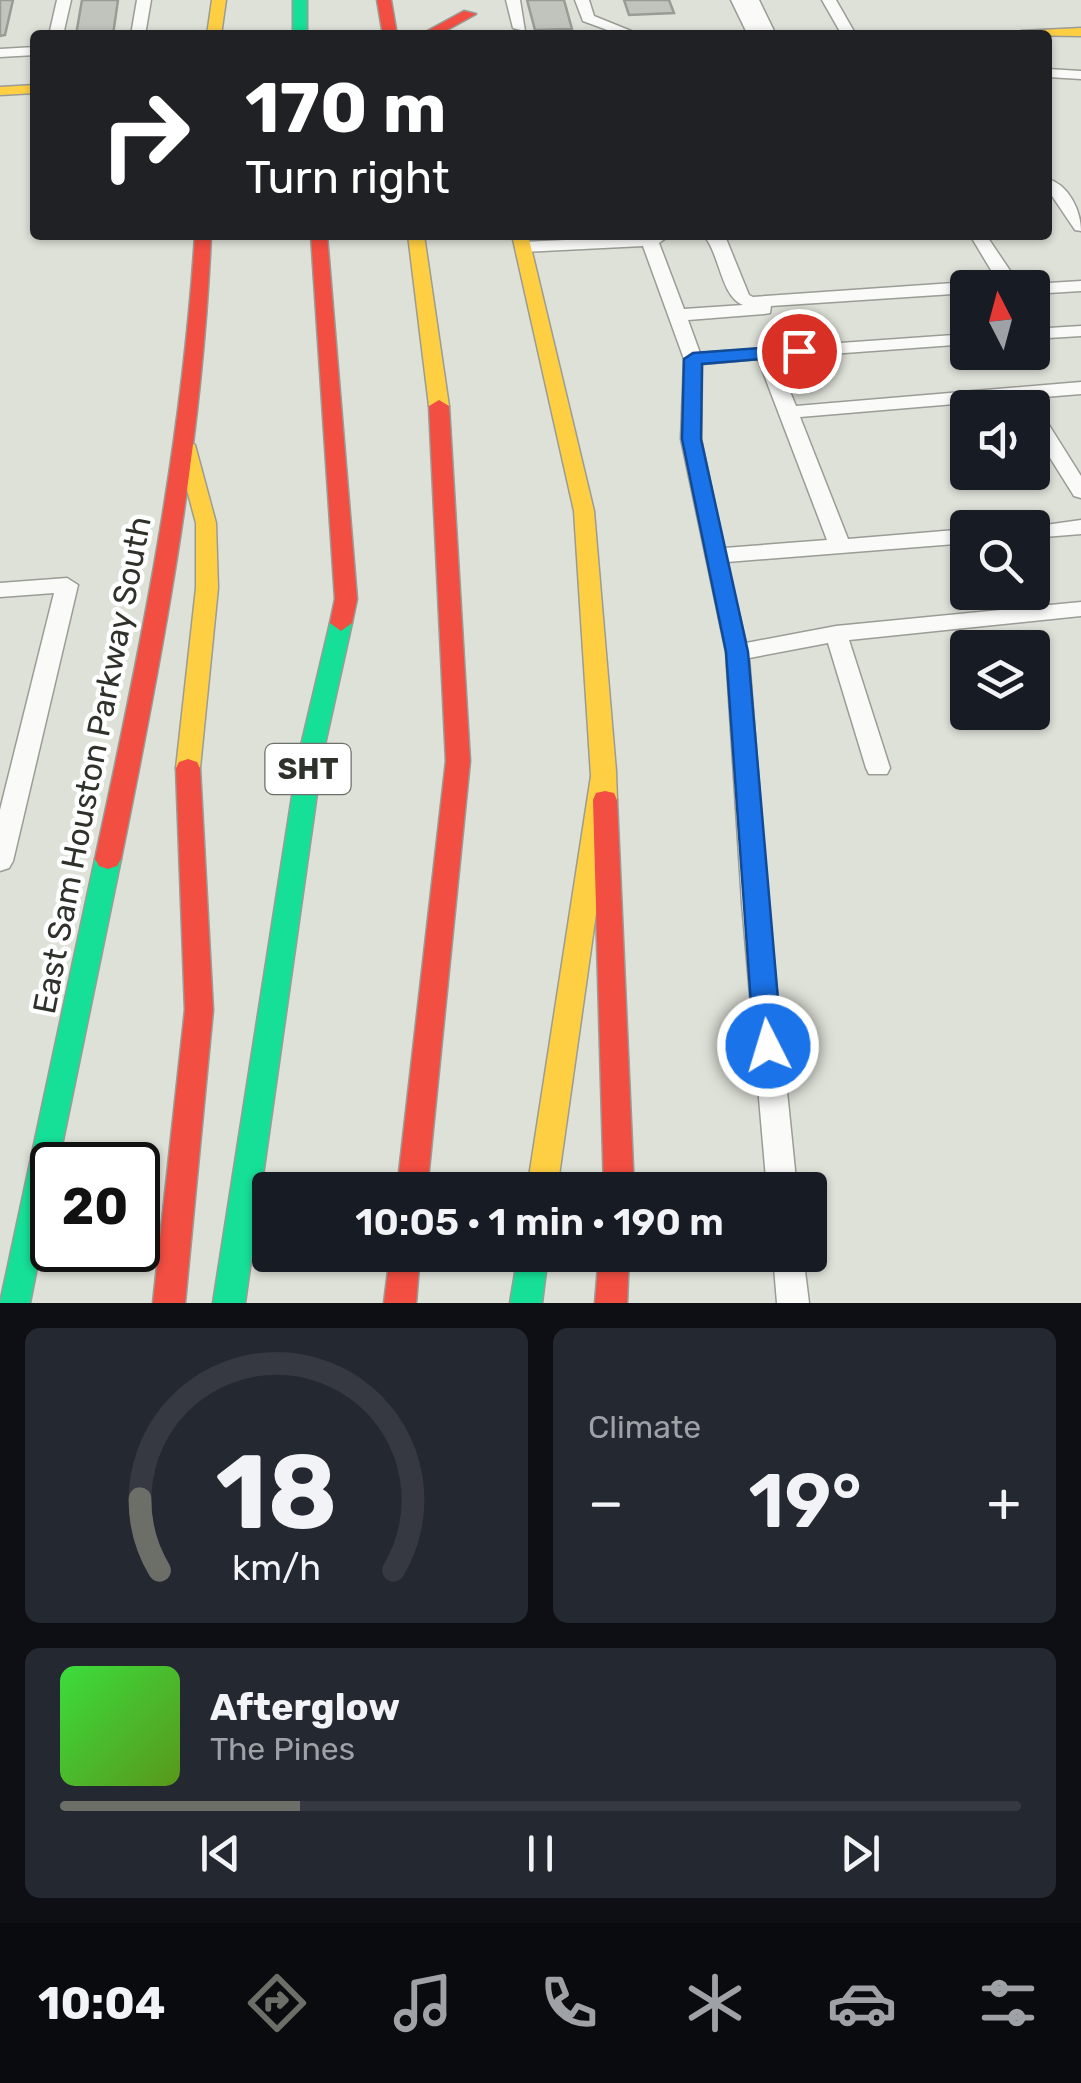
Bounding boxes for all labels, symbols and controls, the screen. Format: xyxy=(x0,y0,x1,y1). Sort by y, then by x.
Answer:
text: 170 m xyxy=(245,67,447,150)
icon: right xyxy=(80,70,210,200)
text: Turn right xyxy=(245,151,449,204)
north arrow xyxy=(950,270,1050,370)
map controls xyxy=(950,270,1050,730)
pin xyxy=(757,309,842,394)
icon: arrive xyxy=(772,324,827,379)
button: sound xyxy=(950,390,1050,490)
button: search xyxy=(950,510,1050,610)
street label: East Sam Houston Parkway South xyxy=(25,513,159,1017)
button: layers xyxy=(950,630,1050,730)
road number: SHT xyxy=(266,744,350,794)
position arrow xyxy=(716,994,820,1098)
speed limit sign: 20 xyxy=(30,1142,160,1272)
text: 10:05 · 1 min · 190 m xyxy=(355,1199,724,1245)
text: Climate xyxy=(588,1408,701,1446)
text: 18 xyxy=(215,1431,338,1554)
text: 19° xyxy=(749,1457,862,1546)
text: − xyxy=(588,1470,624,1535)
text: + xyxy=(987,1470,1021,1535)
text: km/h xyxy=(232,1547,321,1589)
text: Afterglow xyxy=(210,1684,400,1730)
text: The Pines xyxy=(210,1730,355,1768)
icon: previous xyxy=(193,1826,248,1881)
icon: pause xyxy=(513,1826,568,1881)
icon: next xyxy=(833,1826,888,1881)
icon: directions xyxy=(242,1968,312,2038)
icon: music xyxy=(388,1968,458,2038)
icon: phone xyxy=(534,1968,604,2038)
icon: climate xyxy=(680,1968,750,2038)
icon: car xyxy=(827,1968,897,2038)
icon: filters xyxy=(973,1968,1043,2038)
text: 10:04 xyxy=(38,1977,166,2030)

